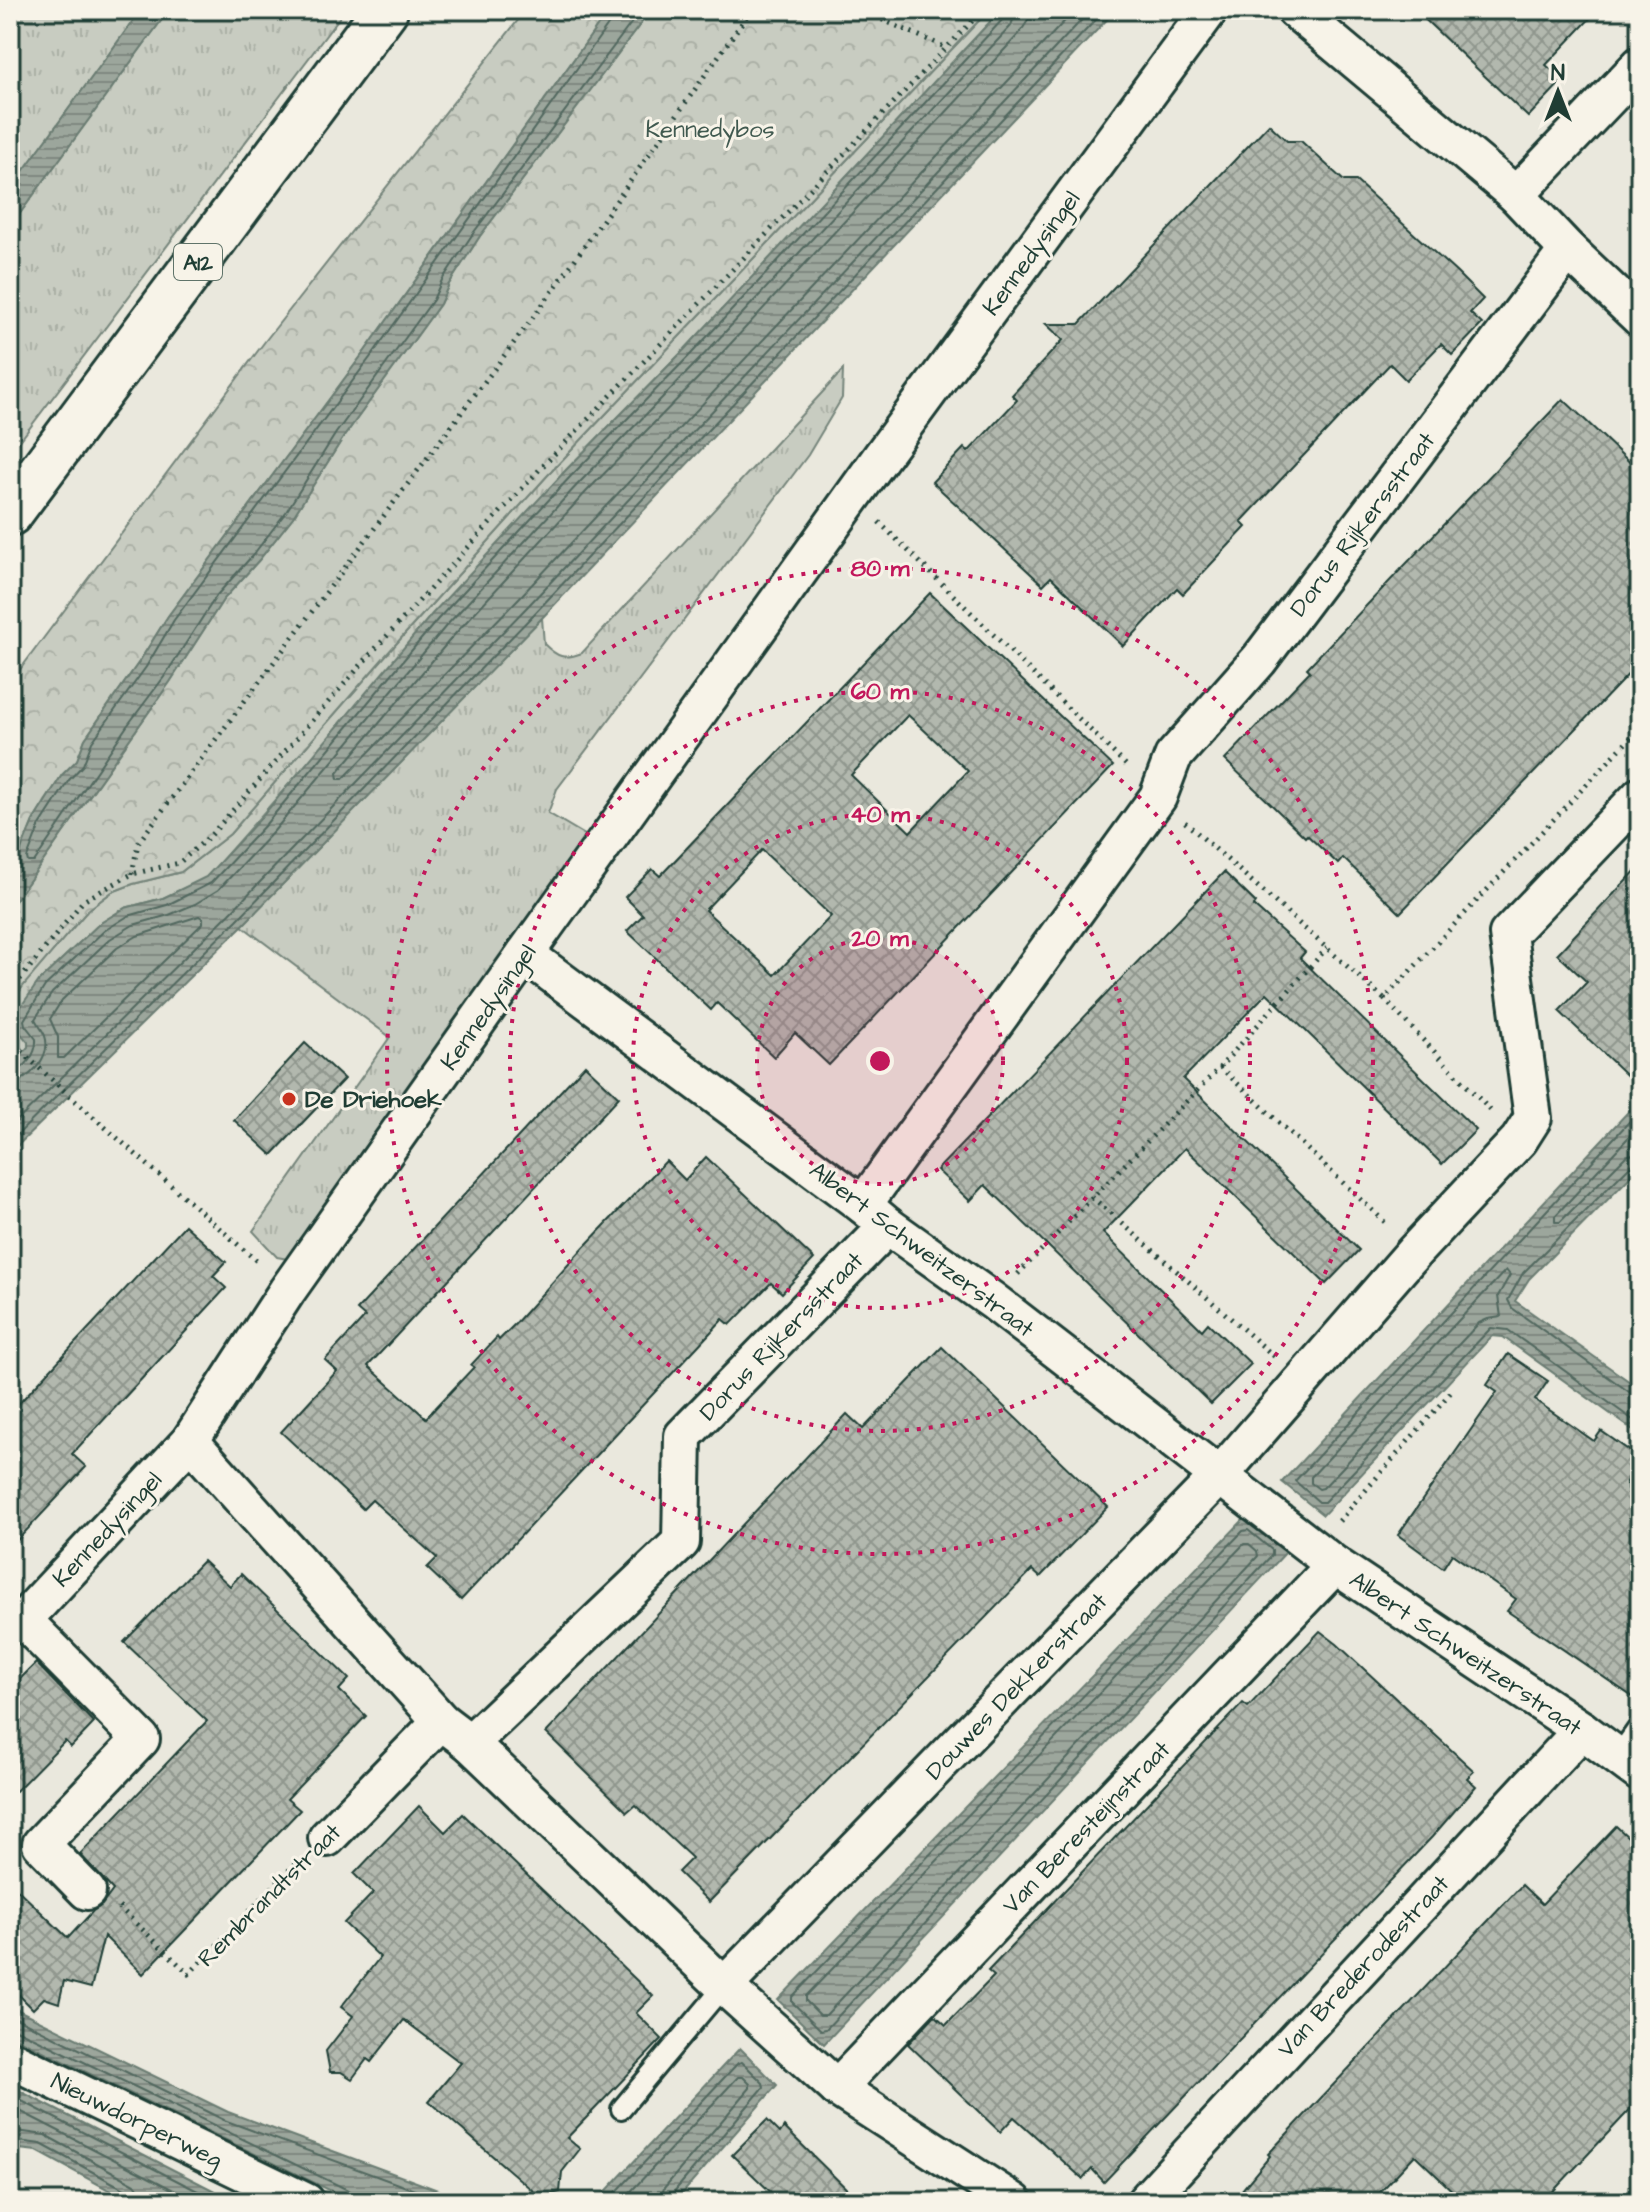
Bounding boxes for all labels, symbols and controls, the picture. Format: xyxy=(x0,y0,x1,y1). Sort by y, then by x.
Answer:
north arrow xyxy=(1518,52,1598,132)
text: N xyxy=(1551,58,1565,89)
park label: Kennedybos xyxy=(646,113,775,148)
street label: Kennedysingel xyxy=(975,184,1090,324)
road number: A12 xyxy=(174,244,222,280)
street label: Dorus Rijkersstraat xyxy=(1282,425,1444,624)
text: 80 m xyxy=(851,552,910,586)
text: 60 m xyxy=(851,675,910,709)
text: 40 m xyxy=(850,798,910,832)
text: 20 m xyxy=(850,922,909,956)
street label: Kennedysingel xyxy=(433,938,546,1078)
centre of rings xyxy=(866,1047,894,1075)
place label: De Driehoek xyxy=(305,1083,442,1117)
marker: De Driehoek xyxy=(280,1090,298,1108)
street label: Albert Schweitzerstraat xyxy=(802,1154,1041,1346)
street label: Dorus Rijkersstraat xyxy=(692,1244,872,1429)
street label: Kennedysingel xyxy=(45,1464,171,1596)
street label: Albert Schweitzerstraat xyxy=(1343,1563,1589,1745)
street label: Douwes Dekkerstraat xyxy=(918,1585,1116,1788)
street label: Van Beresteijnstraat xyxy=(995,1733,1179,1922)
street label: Rembrandtstraat xyxy=(190,1816,349,1975)
street label: Van Brederodestraat xyxy=(1270,1868,1458,2066)
street label: Nieuwdorperweg xyxy=(45,2065,228,2178)

